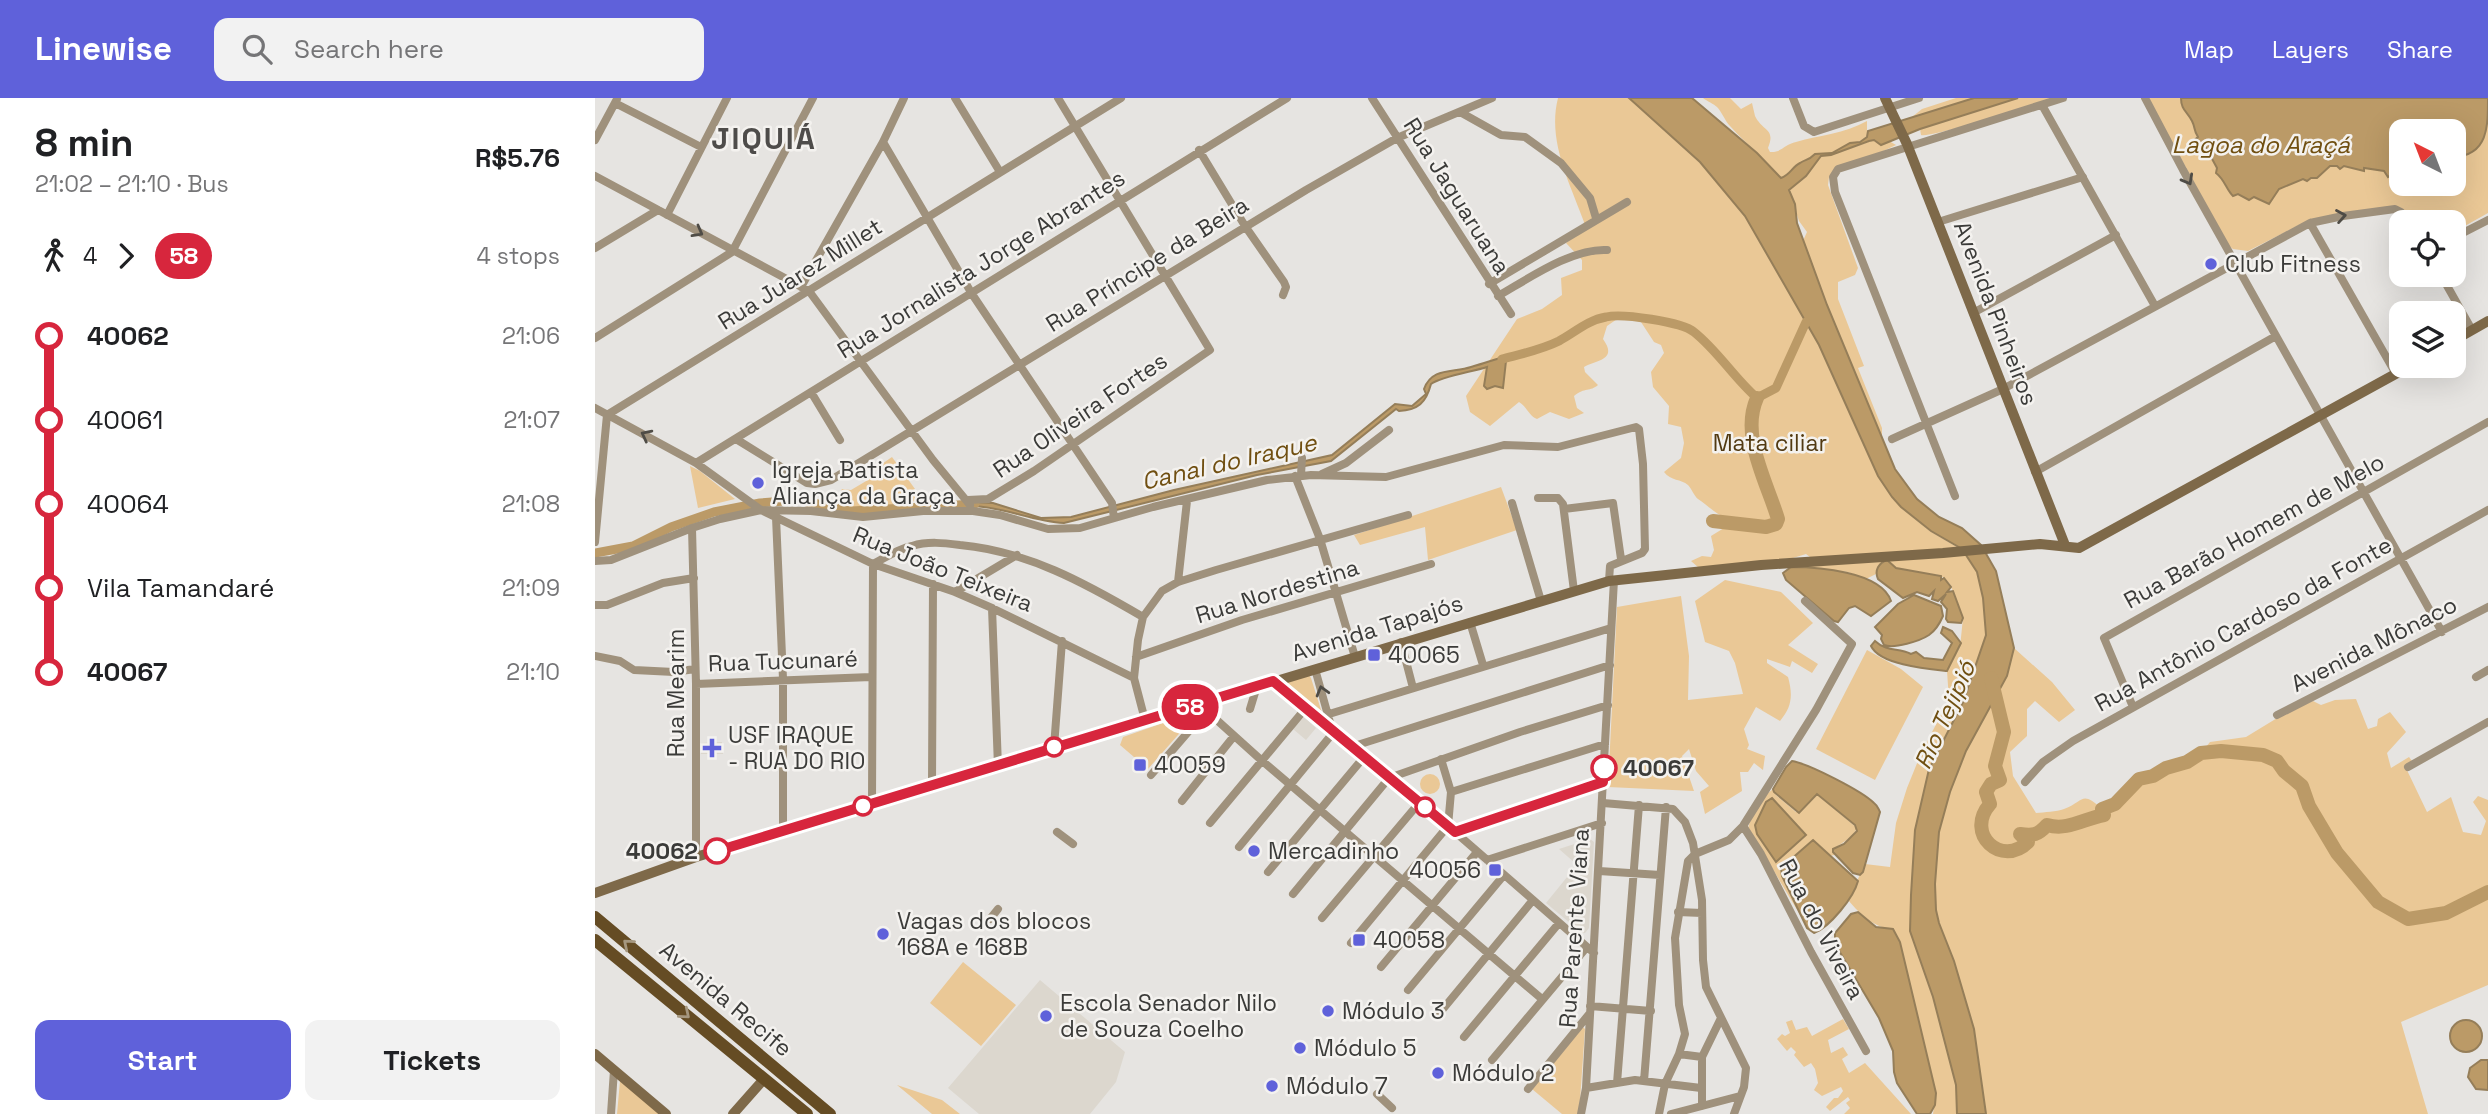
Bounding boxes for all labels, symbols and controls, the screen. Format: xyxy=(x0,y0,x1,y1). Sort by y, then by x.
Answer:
search box xyxy=(214,18,704,81)
text: Linewise xyxy=(35,28,172,70)
icon: search xyxy=(238,30,276,68)
text: Search here xyxy=(294,32,444,66)
text: Map xyxy=(2184,34,2234,65)
text: Layers xyxy=(2272,34,2349,65)
text: Share xyxy=(2387,34,2453,65)
street label: Rua Jaguaruana xyxy=(1397,112,1517,280)
text: 8 min xyxy=(35,119,133,167)
district label: JIQUIÁ xyxy=(711,119,817,158)
north arrow xyxy=(2389,119,2466,196)
map controls xyxy=(2389,119,2466,378)
water label: Lagoa do Araçá xyxy=(2172,129,2350,160)
text: R$5.76 xyxy=(475,141,560,175)
street label: Rua Jornalista Jorge Abrantes xyxy=(832,163,1130,365)
text: 21:02 – 21:10 · Bus xyxy=(35,169,229,199)
one-way arrow xyxy=(2180,173,2193,186)
street label: Rua Príncipe da Beira xyxy=(1040,189,1254,339)
one-way arrow xyxy=(2335,209,2347,224)
button: locate xyxy=(2389,210,2466,287)
street label: Rua Juarez Millet xyxy=(712,211,888,337)
street label: Avenida Pinheiros xyxy=(1947,217,2045,409)
one-way arrow xyxy=(691,224,703,237)
icon: walk xyxy=(35,237,73,275)
icon: forward xyxy=(107,237,145,275)
text: 58 xyxy=(169,240,198,271)
text: 4 xyxy=(83,241,97,271)
text: 4 stops xyxy=(477,241,560,271)
place label: Club Fitness xyxy=(2225,249,2361,279)
marker: Club Fitness xyxy=(2203,256,2219,272)
button: layers xyxy=(2389,301,2466,378)
text: 40062 xyxy=(87,319,169,353)
text: 21:06 xyxy=(502,321,560,351)
street label: Rua Oliveira Fortes xyxy=(987,346,1173,484)
text: 40061 xyxy=(87,403,163,437)
text: 21:07 xyxy=(503,405,560,435)
water label: Canal do Iraque xyxy=(1138,426,1320,497)
park label: Mata ciliar xyxy=(1713,428,1827,458)
one-way arrow xyxy=(641,430,653,444)
street label: Rua Barão Homem de Melo xyxy=(2118,447,2390,615)
place label: Igreja Batista Aliança da Graça xyxy=(772,455,955,511)
marker: Igreja Batista Aliança da Graça xyxy=(750,475,766,491)
text: 40064 xyxy=(87,487,169,521)
text: 21:08 xyxy=(502,489,560,519)
street label: Rua João Teixeira xyxy=(849,519,1037,619)
street label: Rua Antônio Cardoso da Fonte xyxy=(2089,530,2397,718)
street label: Rua Nordestina xyxy=(1192,552,1362,630)
text: Vila Tamandaré xyxy=(87,571,274,605)
text: 21:09 xyxy=(502,573,560,603)
street label: Avenida Tapajós xyxy=(1288,588,1466,668)
street label: Avenida Mônaco xyxy=(2286,589,2462,699)
street label: Rua Mearim xyxy=(661,629,691,757)
place label: 40065 xyxy=(1388,640,1460,670)
street label: Rua Tucunaré xyxy=(708,643,858,679)
marker: 40065 xyxy=(1366,647,1382,663)
text: 40067 xyxy=(87,655,167,689)
water label: Rio Tejipió xyxy=(1907,655,1983,774)
text: 21:10 xyxy=(506,657,560,687)
line badge: 58 xyxy=(1159,684,1221,730)
one-way arrow xyxy=(1315,686,1330,698)
text: 58 xyxy=(1176,691,1204,722)
place label: USF IRAQUE - RUA DO RIO xyxy=(728,720,865,776)
unlabelled marker xyxy=(1044,737,1064,757)
marker: USF IRAQUE - RUA DO RIO xyxy=(702,738,722,758)
place label: 40059 xyxy=(1154,750,1226,780)
place label: 40067 xyxy=(1623,753,1694,783)
marker: 40067 xyxy=(1591,755,1617,781)
marker: 40059 xyxy=(1132,757,1148,773)
unlabelled marker xyxy=(853,796,873,816)
unlabelled marker xyxy=(1415,797,1435,817)
street label: Rua Parente Viana xyxy=(1552,827,1596,1029)
place label: 40062 xyxy=(626,836,698,866)
place label: Mercadinho xyxy=(1268,836,1399,866)
marker: 40062 xyxy=(704,838,730,864)
marker: Mercadinho xyxy=(1246,843,1262,859)
street label: Rua do Viveira xyxy=(1772,854,1872,1004)
place label: 40056 xyxy=(1409,855,1481,885)
marker: 40056 xyxy=(1487,862,1503,878)
place label: Vagas dos blocos 168A e 168B xyxy=(897,906,1091,962)
place label: 40058 xyxy=(1373,925,1445,955)
marker: Vagas dos blocos 168A e 168B xyxy=(875,926,891,942)
marker: 40058 xyxy=(1351,932,1367,948)
street label: Avenida Recife xyxy=(654,935,798,1063)
one-way arrow xyxy=(623,940,636,952)
place label: Escola Senador Nilo de Souza Coelho xyxy=(1060,988,1277,1044)
place label: Módulo 3 xyxy=(1342,996,1445,1026)
marker: Módulo 3 xyxy=(1320,1003,1336,1019)
one-way arrow xyxy=(677,1006,690,1018)
marker: Escola Senador Nilo de Souza Coelho xyxy=(1038,1008,1054,1024)
button: Start xyxy=(35,1020,291,1100)
button: Tickets xyxy=(305,1020,560,1100)
place label: Módulo 5 xyxy=(1314,1033,1417,1063)
marker: Módulo 5 xyxy=(1292,1040,1308,1056)
place label: Módulo 2 xyxy=(1452,1058,1555,1088)
marker: Módulo 2 xyxy=(1430,1065,1446,1081)
place label: Módulo 7 xyxy=(1286,1071,1388,1101)
marker: Módulo 7 xyxy=(1264,1078,1280,1094)

